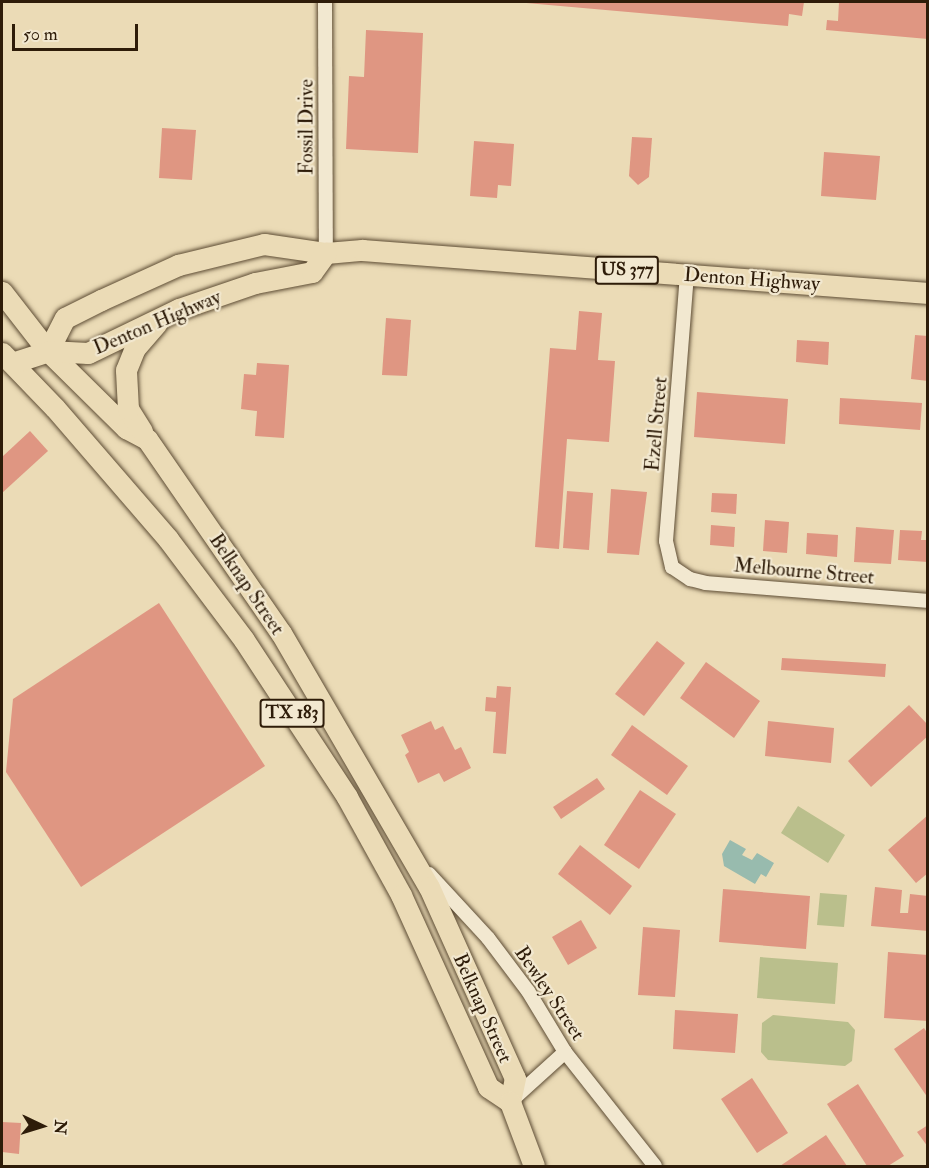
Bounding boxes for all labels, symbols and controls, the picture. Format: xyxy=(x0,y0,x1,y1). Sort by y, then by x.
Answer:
scale bar xyxy=(15,12,141,50)
text: 50 m xyxy=(23,23,58,46)
street label: Fossil Drive xyxy=(294,79,318,175)
road number: US 377 xyxy=(594,255,660,285)
street label: Denton Highway xyxy=(683,262,821,296)
street label: Denton Highway xyxy=(90,284,224,360)
street label: Ezell Street xyxy=(640,376,672,472)
street label: Belknap Street xyxy=(204,529,290,639)
street label: Melbourne Street xyxy=(733,553,875,589)
road number: TX 183 xyxy=(259,698,325,728)
street label: Bewley Street xyxy=(510,941,590,1045)
street label: Belknap Street xyxy=(448,950,518,1066)
north arrow xyxy=(12,1096,72,1156)
text: N xyxy=(49,1119,70,1135)

